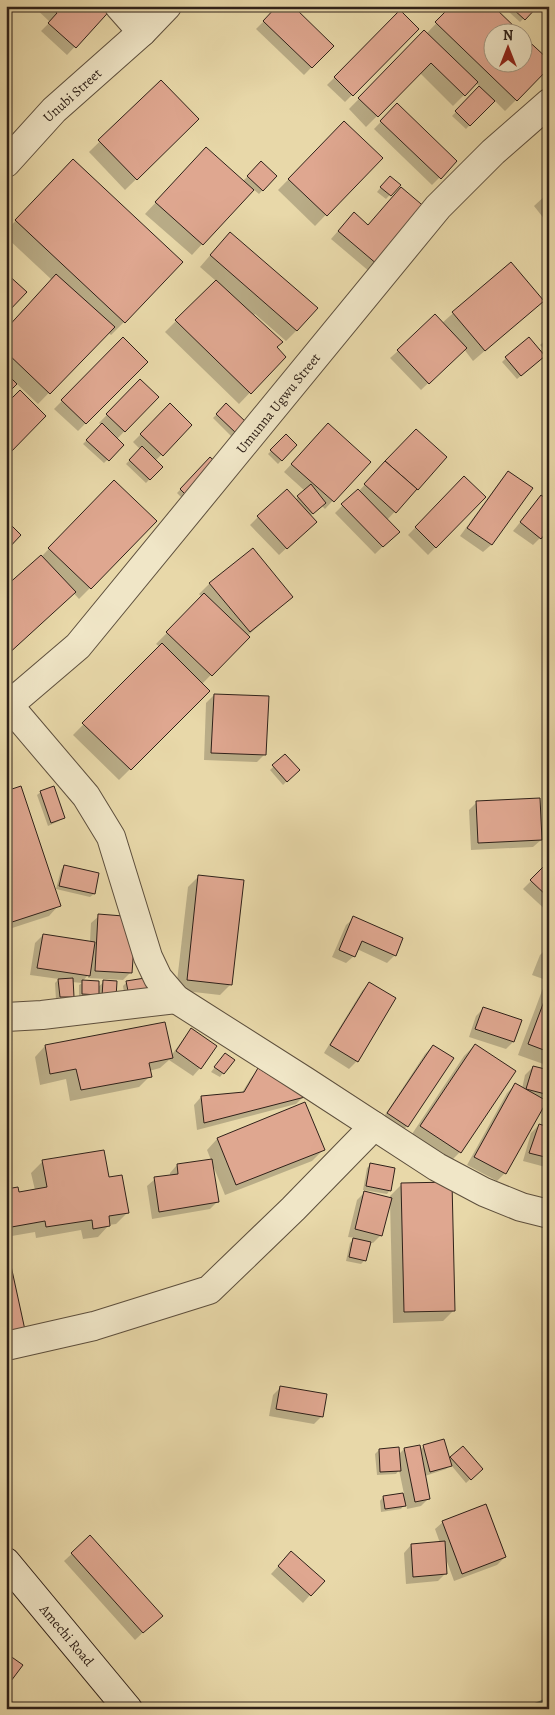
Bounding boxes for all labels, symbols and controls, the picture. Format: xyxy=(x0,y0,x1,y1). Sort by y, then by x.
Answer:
north arrow xyxy=(482,22,532,72)
text: N xyxy=(503,26,513,45)
street label: Unubi Street xyxy=(39,64,106,127)
street label: Umunna Ugwu Street xyxy=(232,349,325,458)
street label: Amechi Road xyxy=(35,1600,98,1671)

